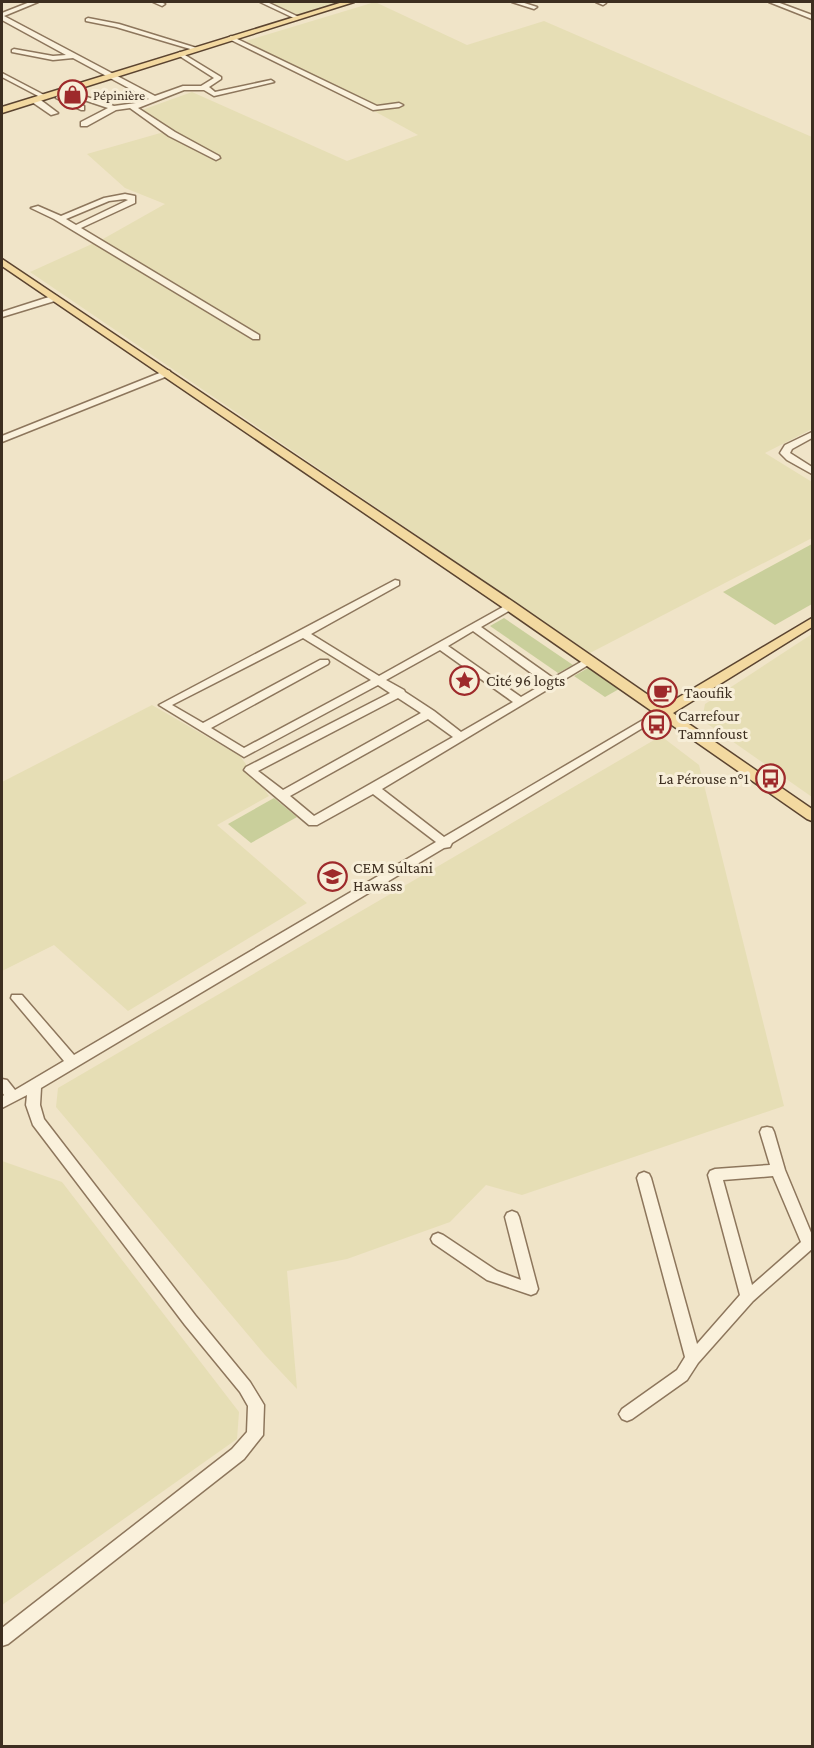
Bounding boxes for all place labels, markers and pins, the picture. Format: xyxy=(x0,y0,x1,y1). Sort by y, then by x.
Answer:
shop icon: Pépinière xyxy=(56,79,88,111)
place label: Pépinière xyxy=(93,87,145,103)
place icon: Cité 96 logts xyxy=(449,664,481,696)
place label: Cité 96 logts xyxy=(486,672,565,690)
cafe icon: Taoufik xyxy=(647,676,679,708)
place label: Taoufik xyxy=(684,684,733,701)
place label: Carrefour Tamnfoust xyxy=(678,707,748,742)
bus stop icon: Carrefour Tamnfoust xyxy=(641,708,673,740)
bus stop icon: La Pérouse n°1 xyxy=(754,762,786,794)
place label: La Pérouse n°1 xyxy=(658,770,749,787)
place label: CEM Sultani Hawass xyxy=(353,859,433,894)
school or university icon: CEM Sultani Hawass xyxy=(316,860,348,892)

